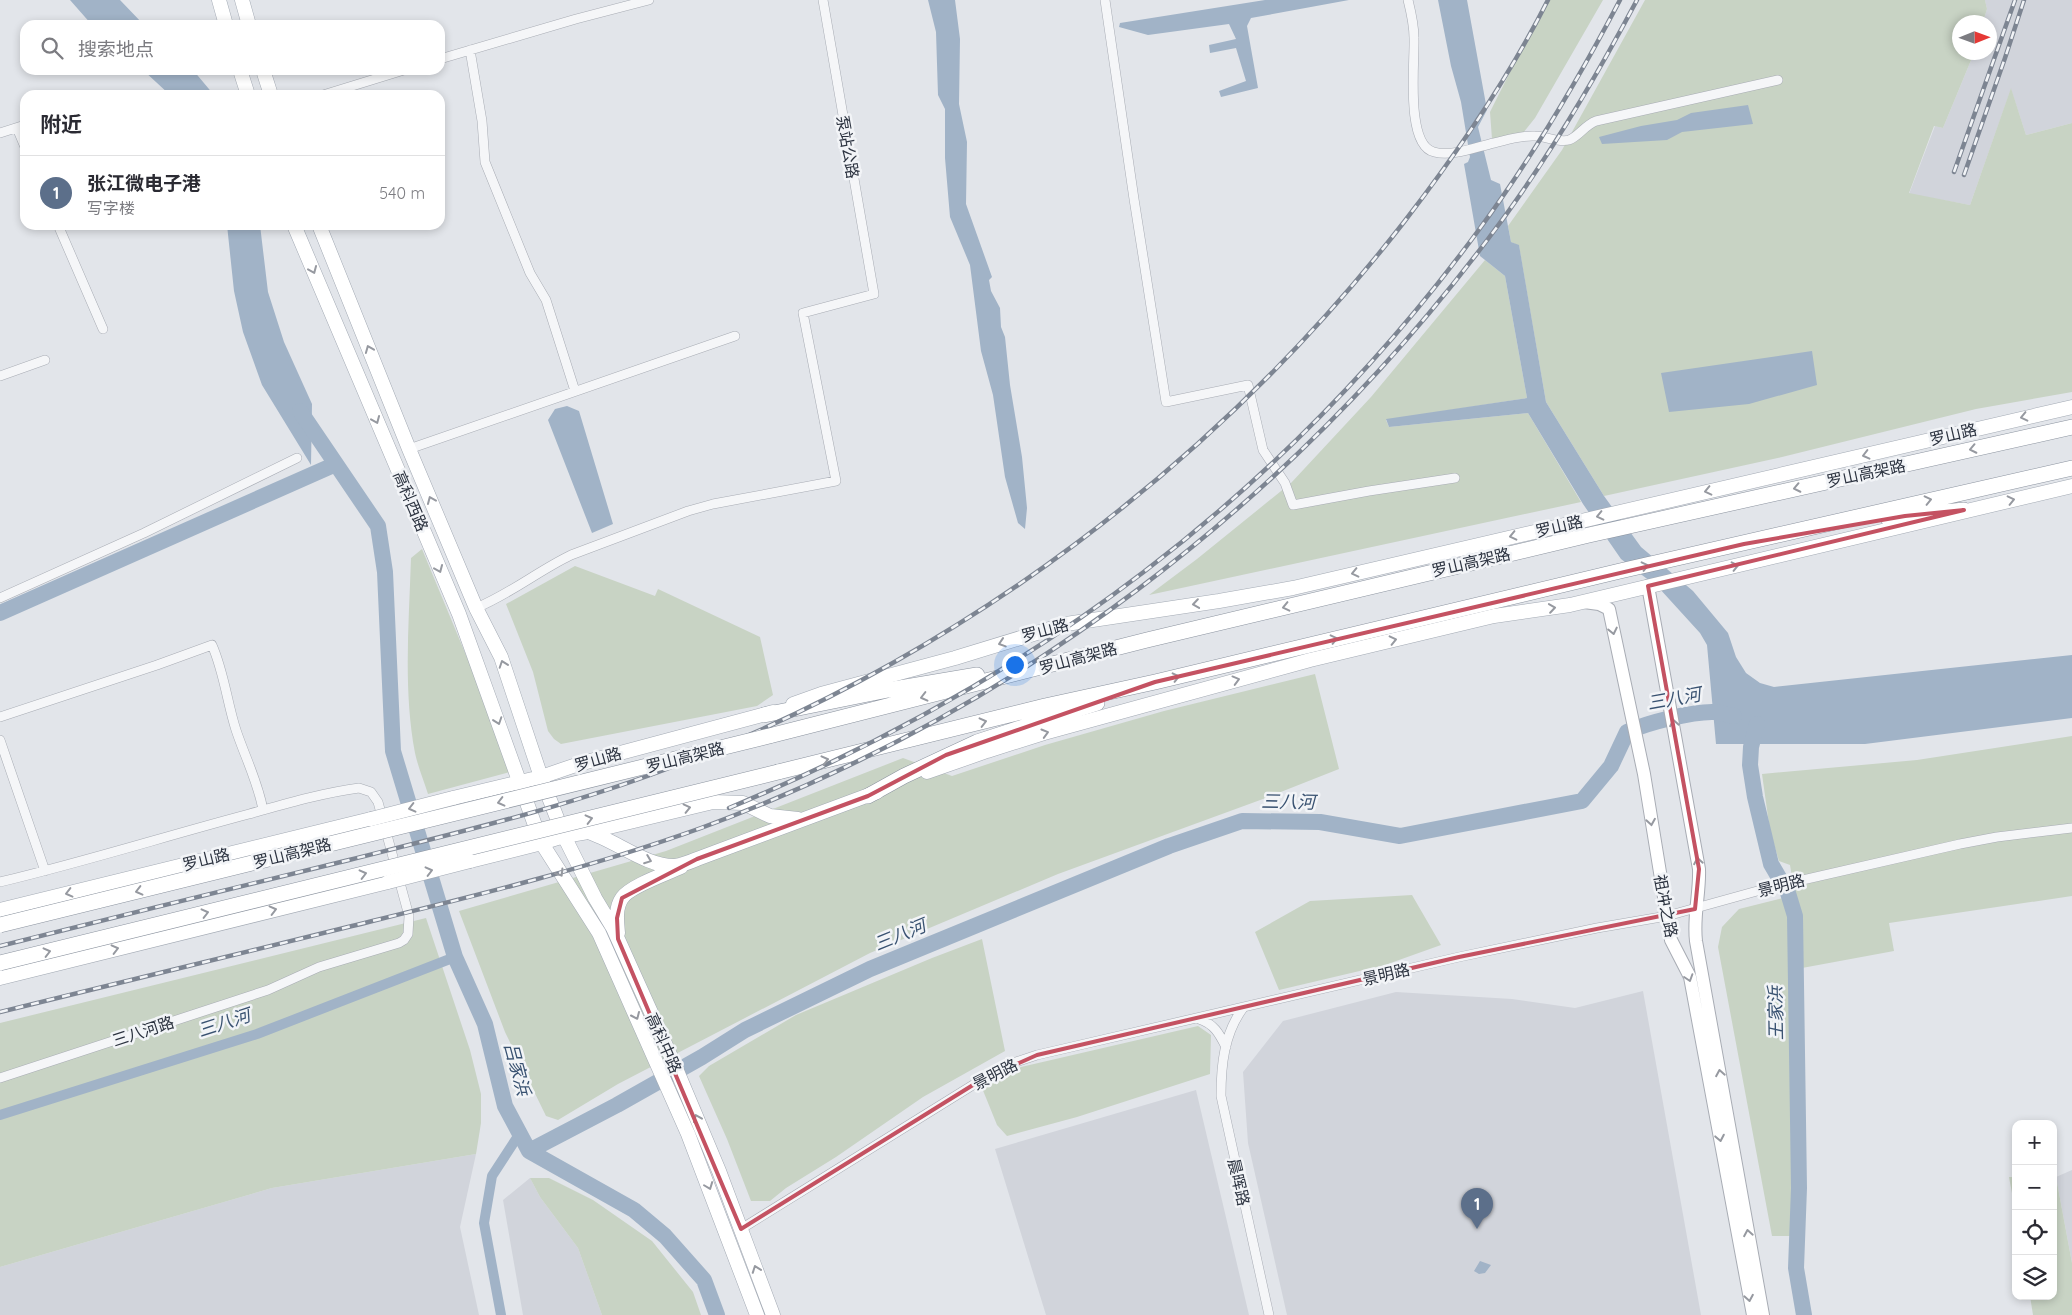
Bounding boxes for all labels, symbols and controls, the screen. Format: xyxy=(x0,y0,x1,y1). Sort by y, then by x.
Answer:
north arrow xyxy=(1952,15,1997,60)
search box xyxy=(20,20,445,75)
icon: search xyxy=(38,34,66,62)
text: 搜索地点 xyxy=(78,37,154,61)
text: 附近 xyxy=(40,111,82,137)
street label: 泵站公路 xyxy=(833,114,863,180)
text: 张江微电子港 xyxy=(87,171,201,195)
text: 1 xyxy=(53,183,59,203)
text: 540 m xyxy=(379,183,425,203)
text: 写字楼 xyxy=(87,198,135,218)
one-way arrow xyxy=(306,265,317,274)
one-way arrow xyxy=(364,346,374,354)
one-way arrow xyxy=(2020,411,2029,422)
one-way arrow xyxy=(370,415,380,424)
street label: 罗山路 xyxy=(1927,419,1979,449)
one-way arrow xyxy=(1969,443,1978,454)
one-way arrow xyxy=(1862,449,1871,460)
street label: 罗山高架路 xyxy=(1825,455,1907,491)
street label: 高科西路 xyxy=(389,468,433,534)
one-way arrow xyxy=(1793,482,1802,493)
one-way arrow xyxy=(1704,485,1712,496)
one-way arrow xyxy=(1923,495,1932,506)
one-way arrow xyxy=(2007,495,2016,506)
one-way arrow xyxy=(426,496,437,505)
one-way arrow xyxy=(1596,510,1605,521)
street label: 罗山路 xyxy=(1533,511,1585,541)
one-way arrow xyxy=(1509,531,1518,541)
street label: 罗山高架路 xyxy=(1430,543,1512,581)
one-way arrow xyxy=(1641,561,1650,572)
one-way arrow xyxy=(1730,561,1739,572)
one-way arrow xyxy=(433,564,444,573)
one-way arrow xyxy=(1351,567,1360,578)
one-way arrow xyxy=(1191,598,1199,609)
one-way arrow xyxy=(1281,601,1290,612)
one-way arrow xyxy=(1548,603,1557,613)
street label: 罗山路 xyxy=(1019,614,1071,646)
one-way arrow xyxy=(1608,627,1618,636)
one-way arrow xyxy=(1329,634,1338,645)
one-way arrow xyxy=(1389,635,1398,646)
one-way arrow xyxy=(999,637,1007,647)
street label: 罗山高架路 xyxy=(1037,638,1119,678)
your location xyxy=(1002,652,1028,678)
one-way arrow xyxy=(499,661,509,669)
one-way arrow xyxy=(1171,672,1180,683)
one-way arrow xyxy=(1231,675,1240,686)
water label: 三八河 xyxy=(1645,682,1705,715)
one-way arrow xyxy=(920,691,929,702)
one-way arrow xyxy=(492,716,502,725)
one-way arrow xyxy=(979,717,987,727)
one-way arrow xyxy=(1669,719,1679,728)
one-way arrow xyxy=(1041,728,1050,739)
street label: 罗山高架路 xyxy=(644,738,726,776)
street label: 罗山路 xyxy=(572,743,624,775)
one-way arrow xyxy=(821,755,830,766)
water label: 三八河 xyxy=(1261,790,1318,814)
one-way arrow xyxy=(496,796,505,807)
one-way arrow xyxy=(408,802,417,813)
one-way arrow xyxy=(682,803,691,814)
one-way arrow xyxy=(584,814,592,824)
one-way arrow xyxy=(1646,818,1656,826)
street label: 罗山高架路 xyxy=(251,834,333,872)
street label: 罗山路 xyxy=(180,843,232,875)
one-way arrow xyxy=(643,854,652,864)
one-way arrow xyxy=(1693,856,1703,865)
one-way arrow xyxy=(425,867,433,877)
one-way arrow xyxy=(554,868,564,877)
one-way arrow xyxy=(358,869,367,880)
street label: 景明路 xyxy=(1755,869,1807,901)
street label: 祖冲之路 xyxy=(1650,873,1682,939)
one-way arrow xyxy=(135,885,144,896)
one-way arrow xyxy=(65,887,74,898)
one-way arrow xyxy=(268,905,277,916)
one-way arrow xyxy=(201,908,210,919)
water label: 三八河 xyxy=(870,913,932,955)
one-way arrow xyxy=(111,944,120,955)
one-way arrow xyxy=(43,947,52,958)
street label: 景明路 xyxy=(1360,959,1412,989)
one-way arrow xyxy=(1684,974,1694,982)
water label: 王家浜 xyxy=(1763,984,1787,1040)
water label: 三八河 xyxy=(195,1002,256,1042)
street label: 高科中路 xyxy=(642,1010,686,1076)
one-way arrow xyxy=(629,1011,640,1020)
street label: 三八河路 xyxy=(109,1012,177,1050)
water label: 吕家浜 xyxy=(499,1040,536,1100)
street label: 景明路 xyxy=(969,1054,1021,1094)
one-way arrow xyxy=(1715,1068,1725,1077)
one-way arrow xyxy=(693,1114,703,1123)
map controls xyxy=(2012,1120,2057,1300)
button: + xyxy=(2012,1120,2057,1165)
one-way arrow xyxy=(1715,1133,1725,1142)
street label: 晨晖路 xyxy=(1224,1156,1254,1208)
button: − xyxy=(2012,1165,2057,1210)
one-way arrow xyxy=(703,1182,713,1190)
pin: 1 xyxy=(1461,1188,1493,1229)
button: locate xyxy=(2012,1210,2057,1255)
one-way arrow xyxy=(1744,1228,1754,1237)
button: layers xyxy=(2012,1255,2057,1300)
one-way arrow xyxy=(752,1265,762,1274)
one-way arrow xyxy=(1744,1293,1754,1302)

